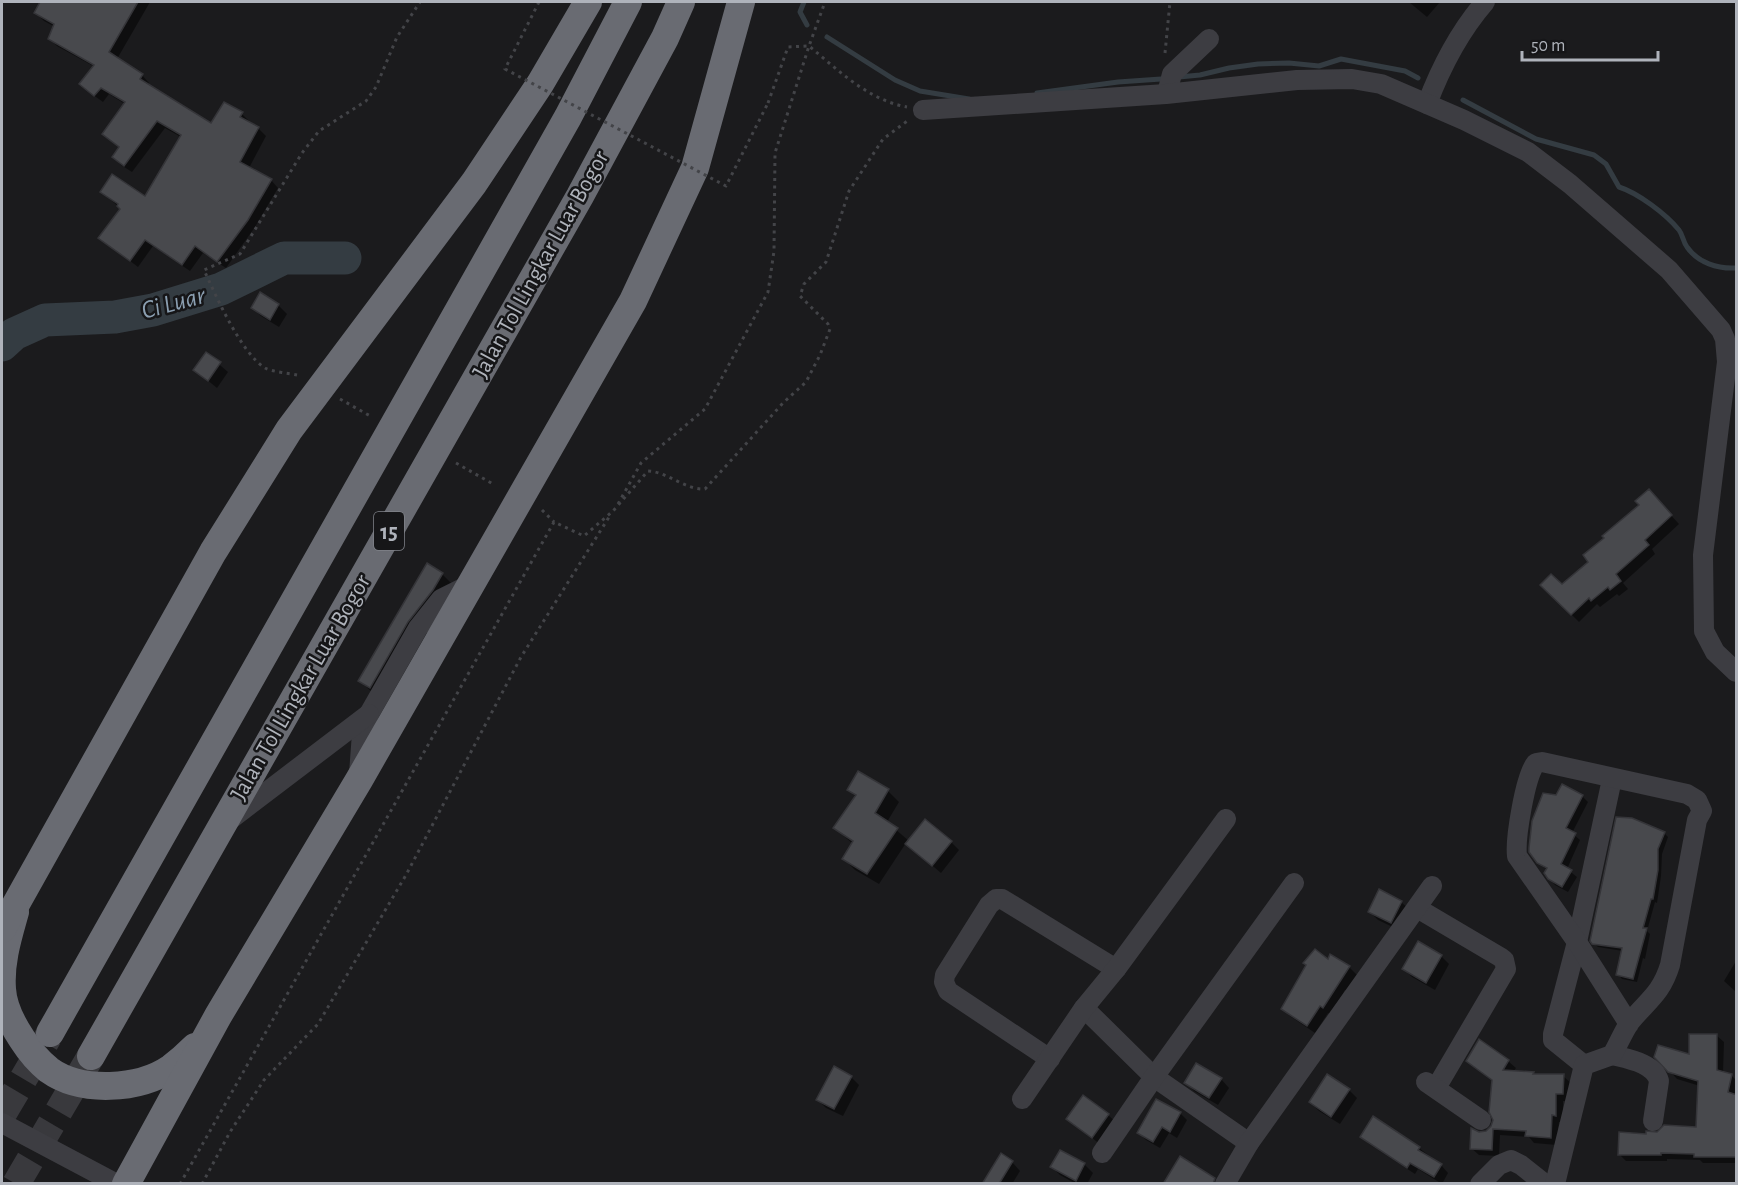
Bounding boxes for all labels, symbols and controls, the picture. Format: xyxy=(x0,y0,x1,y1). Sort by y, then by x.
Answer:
scale bar xyxy=(1522,24,1658,62)
text: 50 m xyxy=(1531,37,1565,55)
street label: Jalan Tol Lingkar Luar Bogor xyxy=(468,146,614,382)
water label: Ci Luar xyxy=(139,282,209,324)
road number: 15 xyxy=(374,512,404,550)
street label: Jalan Tol Lingkar Luar Bogor xyxy=(226,570,375,804)

